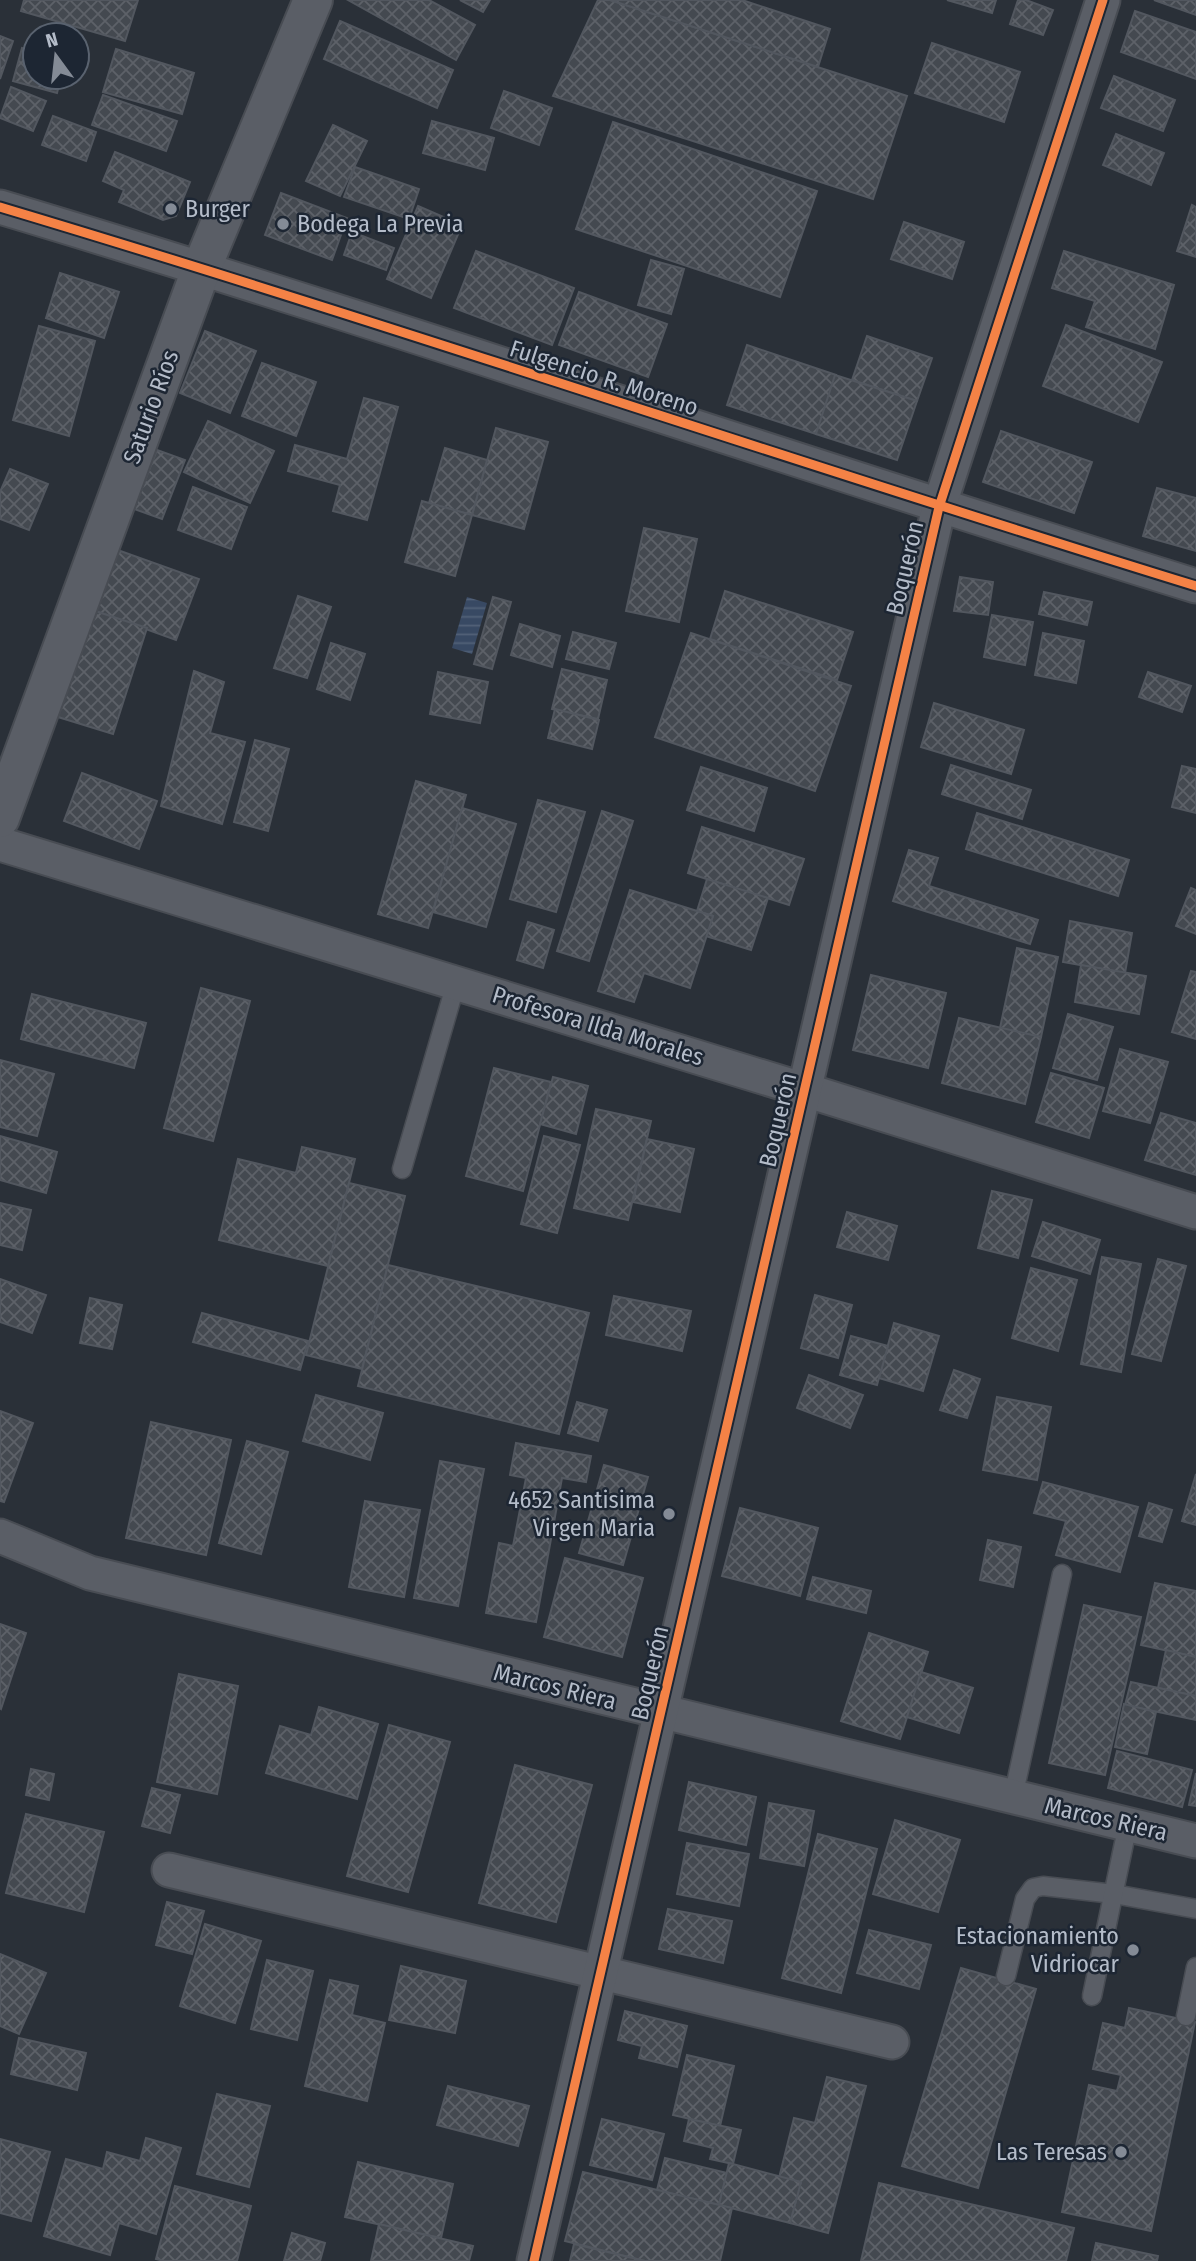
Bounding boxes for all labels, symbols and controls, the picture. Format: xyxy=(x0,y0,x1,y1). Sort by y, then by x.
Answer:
north arrow xyxy=(21,21,91,91)
text: N xyxy=(43,27,60,53)
place label: Burger xyxy=(185,195,250,223)
marker: Burger xyxy=(163,201,179,217)
place label: Bodega La Previa xyxy=(297,210,464,238)
marker: Bodega La Previa xyxy=(275,216,291,232)
street label: Fulgencio R. Moreno xyxy=(506,334,702,422)
street label: Saturio Ríos xyxy=(118,346,184,468)
street label: Boquerón xyxy=(881,518,929,618)
street label: Profesora Ilda Morales xyxy=(489,981,707,1071)
street label: Boquerón xyxy=(754,1070,802,1170)
place label: 4652 Santisima Virgen Maria xyxy=(508,1486,655,1542)
marker: 4652 Santisima Virgen Maria xyxy=(661,1506,677,1522)
street label: Boquerón xyxy=(626,1623,674,1723)
street label: Marcos Riera xyxy=(491,1658,619,1716)
street label: Marcos Riera xyxy=(1042,1791,1170,1847)
place label: Estacionamiento Vidriocar xyxy=(956,1922,1120,1978)
marker: Estacionamiento Vidriocar xyxy=(1125,1942,1141,1958)
place label: Las Teresas xyxy=(996,2138,1107,2166)
marker: Las Teresas xyxy=(1113,2144,1129,2160)

